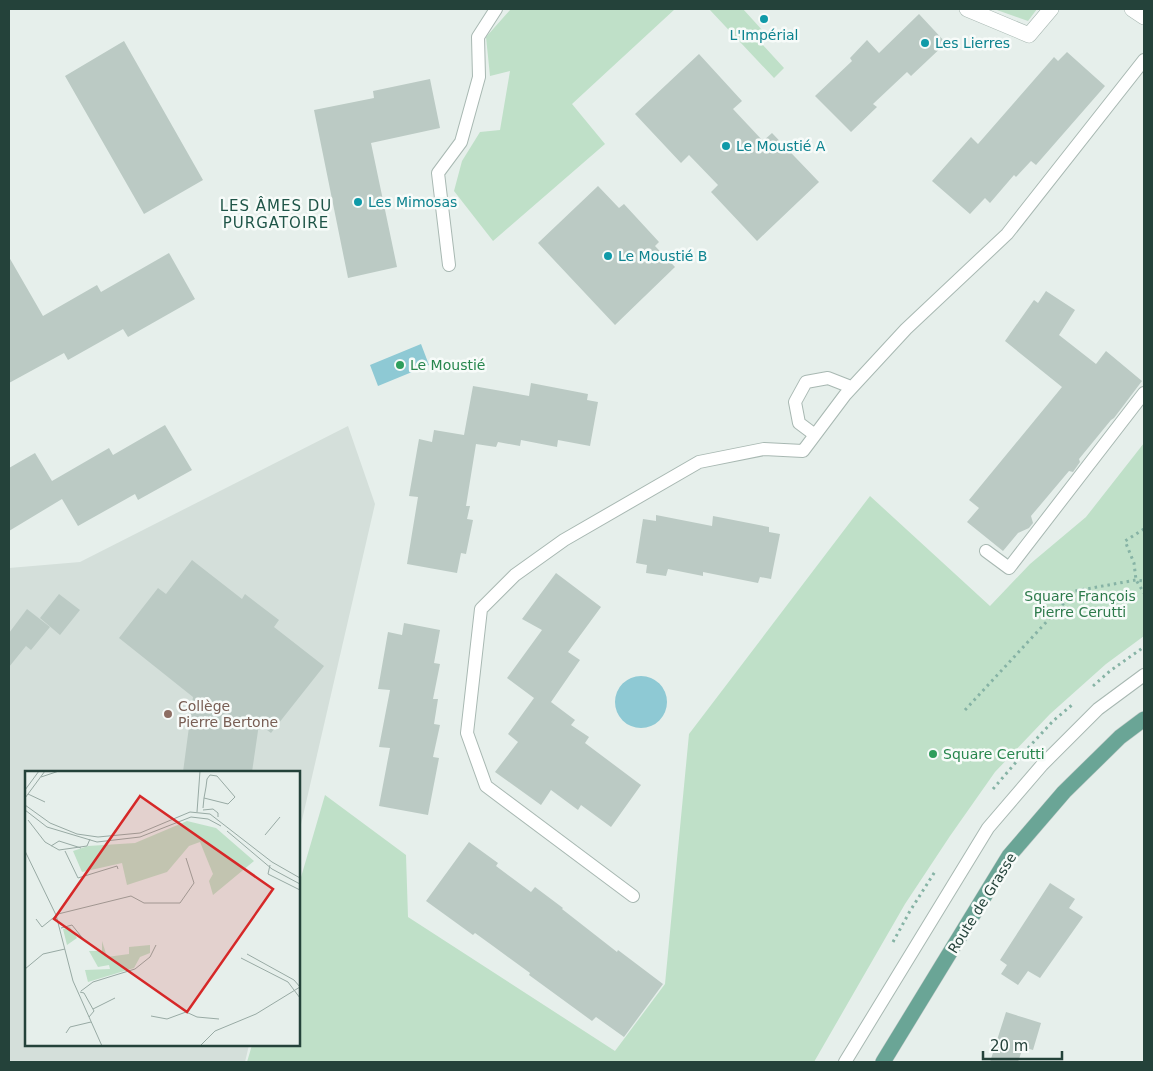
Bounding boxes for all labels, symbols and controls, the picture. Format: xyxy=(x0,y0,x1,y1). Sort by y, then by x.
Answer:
marker: L'Impérial xyxy=(758,13,770,25)
place label: L'Impérial xyxy=(729,27,799,43)
place label: Les Lierres xyxy=(935,35,1010,51)
marker: Les Lierres xyxy=(919,37,931,49)
place label: Le Moustié A xyxy=(736,138,826,154)
marker: Le Moustié A xyxy=(720,140,732,152)
place label: Les Mimosas xyxy=(368,194,457,210)
district label: LES ÂMES DU PURGATOIRE xyxy=(220,196,332,232)
marker: Les Mimosas xyxy=(352,196,364,208)
place label: Le Moustié B xyxy=(618,248,707,264)
marker: Le Moustié B xyxy=(602,250,614,262)
place label: Le Moustié xyxy=(410,357,485,373)
marker: Le Moustié xyxy=(394,359,406,371)
park label: Square François Pierre Cerutti xyxy=(1024,588,1136,620)
place label: Collège Pierre Bertone xyxy=(178,698,278,730)
marker: Collège Pierre Bertone xyxy=(162,708,174,720)
place label: Square Cerutti xyxy=(943,746,1045,762)
marker: Square Cerutti xyxy=(927,748,939,760)
inset map xyxy=(25,771,300,1046)
street label: Route de Grasse xyxy=(945,850,1019,956)
scale bar xyxy=(983,1028,1062,1060)
text: 20 m xyxy=(990,1037,1028,1055)

